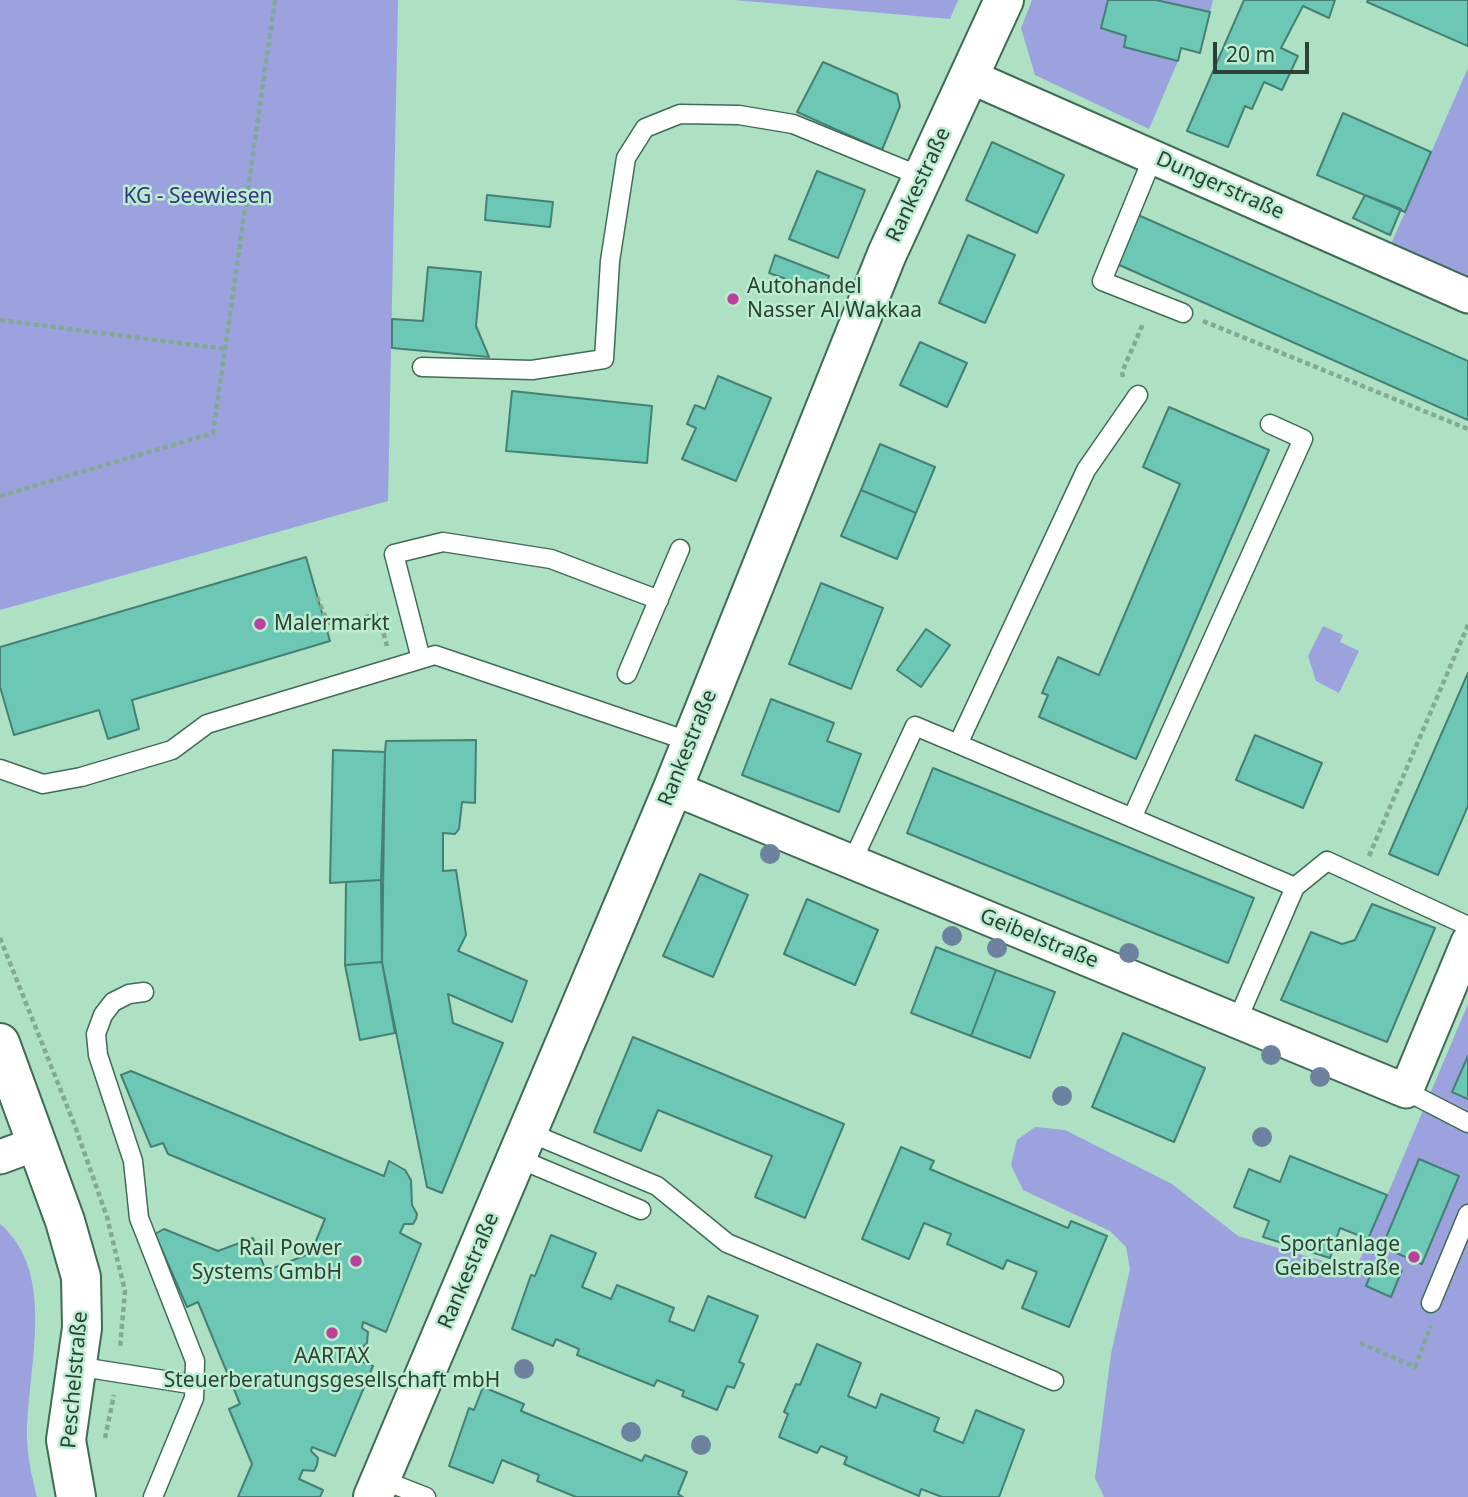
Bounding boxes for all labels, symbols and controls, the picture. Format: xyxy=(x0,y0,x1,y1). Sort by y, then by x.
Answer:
scale bar xyxy=(1216,28,1312,72)
text: 20 m xyxy=(1226,40,1275,68)
street label: Rankestraße xyxy=(881,124,957,246)
street label: Dungerstraße xyxy=(1152,147,1288,225)
park label: KG - Seewiesen xyxy=(124,184,272,210)
place label: Autohandel Nasser Al Wakkaa xyxy=(747,274,922,324)
marker: Autohandel Nasser Al Wakkaa xyxy=(725,291,741,307)
place label: Malermarkt xyxy=(274,611,390,637)
marker: Malermarkt xyxy=(252,616,268,632)
street label: Rankestraße xyxy=(653,686,723,810)
street label: Geibelstraße xyxy=(976,904,1102,974)
street label: Rankestraße xyxy=(433,1209,505,1333)
place label: Sportanlage Geibelstraße xyxy=(1275,1232,1400,1282)
place label: Rail Power Systems GmbH xyxy=(192,1236,342,1286)
marker: Sportanlage Geibelstraße xyxy=(1406,1249,1422,1265)
marker: Rail Power Systems GmbH xyxy=(348,1253,364,1269)
street label: Peschelstraße xyxy=(56,1310,94,1450)
marker: AARTAX Steuerberatungsgesellschaft mbH xyxy=(324,1325,340,1341)
place label: AARTAX Steuerberatungsgesellschaft mbH xyxy=(164,1344,500,1394)

